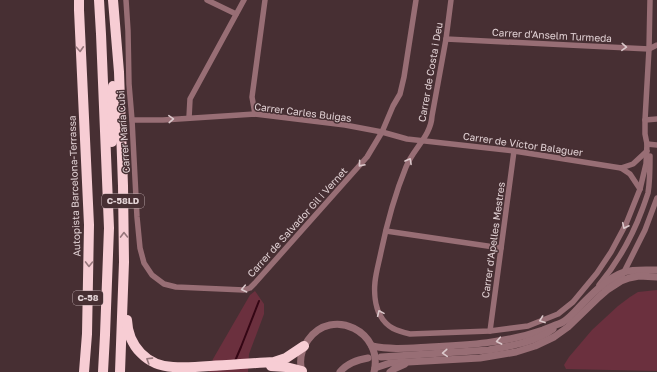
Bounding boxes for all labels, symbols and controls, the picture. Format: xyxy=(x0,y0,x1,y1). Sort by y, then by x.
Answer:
street label: Carrer de Costa i Deu xyxy=(415,21,445,123)
street label: Carrer d'Anselm Turmeda xyxy=(492,26,612,44)
one-way arrow xyxy=(621,43,627,52)
one-way arrow xyxy=(76,46,85,52)
street label: Carrer María Cubi xyxy=(114,90,132,174)
street label: Carrer Carles Buigas xyxy=(254,100,352,124)
street label: Autopista Barcelona-Terrassa xyxy=(66,115,82,257)
one-way arrow xyxy=(168,115,174,124)
street label: Carrer de Víctor Balaguer xyxy=(462,130,584,158)
one-way arrow xyxy=(405,158,412,165)
one-way arrow xyxy=(358,159,365,167)
street label: Carrer de Salvador Gil i Vernet xyxy=(244,165,350,279)
street label: Carrer d'Apelles Mestres xyxy=(479,181,507,299)
road number: C-58LD xyxy=(102,194,144,208)
one-way arrow xyxy=(622,221,630,229)
one-way arrow xyxy=(120,232,128,238)
one-way arrow xyxy=(85,261,93,267)
one-way arrow xyxy=(241,284,248,292)
road number: C-58 xyxy=(73,291,103,305)
one-way arrow xyxy=(377,309,385,317)
one-way arrow xyxy=(538,316,545,324)
one-way arrow xyxy=(496,337,502,345)
one-way arrow xyxy=(442,348,448,357)
one-way arrow xyxy=(146,357,153,364)

